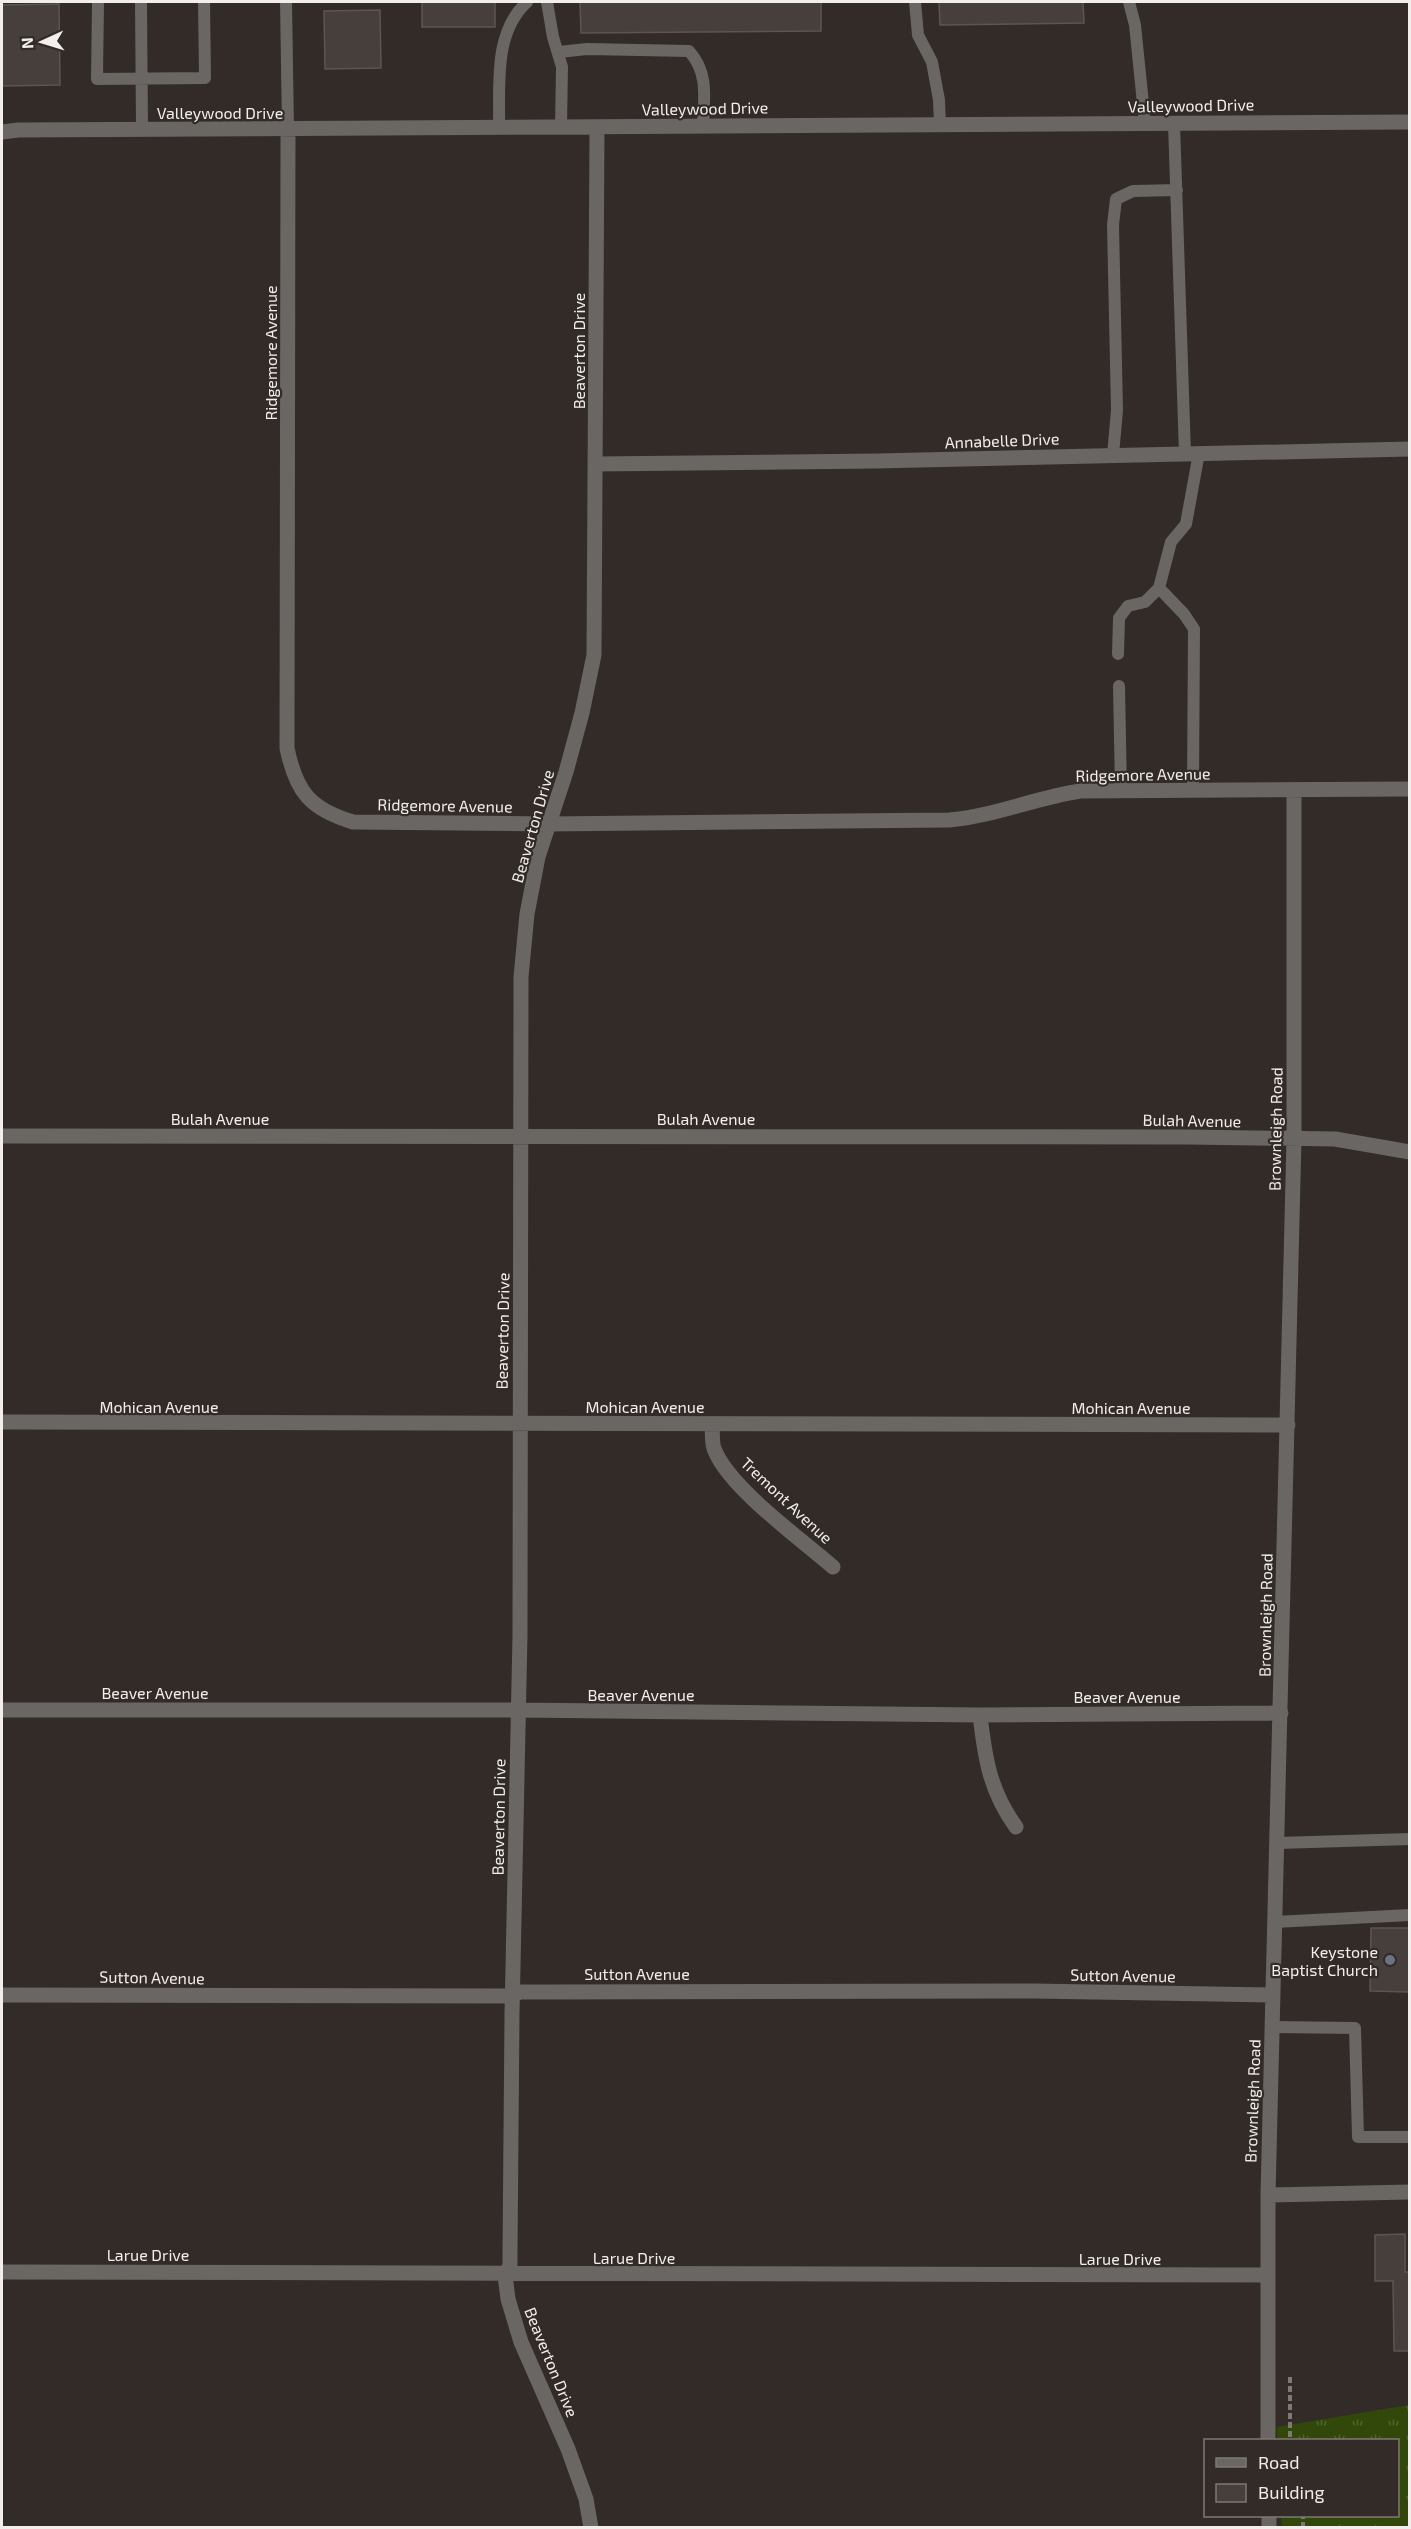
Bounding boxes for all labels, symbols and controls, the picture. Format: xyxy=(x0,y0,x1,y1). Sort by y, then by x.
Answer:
north arrow xyxy=(12,12,72,72)
text: N xyxy=(17,37,36,50)
street label: Valleywood Drive xyxy=(1128,94,1254,116)
street label: Valleywood Drive xyxy=(642,97,768,119)
street label: Valleywood Drive xyxy=(157,103,283,122)
street label: Ridgemore Avenue xyxy=(261,285,280,421)
street label: Beaverton Drive xyxy=(569,293,588,409)
street label: Annabelle Drive xyxy=(944,429,1060,451)
street label: Ridgemore Avenue xyxy=(1075,763,1211,785)
street label: Beaverton Drive xyxy=(507,767,557,885)
street label: Ridgemore Avenue xyxy=(377,794,513,816)
street label: Brownleigh Road xyxy=(1264,1067,1286,1191)
street label: Bulah Avenue xyxy=(171,1109,269,1128)
street label: Bulah Avenue xyxy=(657,1109,755,1128)
street label: Bulah Avenue xyxy=(1142,1110,1242,1130)
street label: Beaverton Drive xyxy=(491,1272,513,1390)
street label: Mohican Avenue xyxy=(99,1397,219,1416)
street label: Mohican Avenue xyxy=(585,1397,705,1416)
street label: Mohican Avenue xyxy=(1071,1398,1191,1417)
street label: Tremont Avenue xyxy=(737,1453,837,1547)
street label: Brownleigh Road xyxy=(1254,1553,1276,1677)
street label: Beaver Avenue xyxy=(101,1683,209,1702)
street label: Beaver Avenue xyxy=(587,1685,695,1704)
street label: Beaver Avenue xyxy=(1073,1687,1181,1706)
street label: Beaverton Drive xyxy=(487,1758,509,1876)
place label: Keystone Baptist Church xyxy=(1271,1942,1378,1979)
marker: Keystone Baptist Church xyxy=(1383,1953,1397,1967)
street label: Sutton Avenue xyxy=(584,1964,690,1983)
street label: Sutton Avenue xyxy=(1070,1965,1176,1985)
street label: Sutton Avenue xyxy=(99,1967,205,1987)
street label: Brownleigh Road xyxy=(1240,2039,1264,2163)
street label: Larue Drive xyxy=(107,2245,189,2264)
street label: Larue Drive xyxy=(593,2248,675,2267)
street label: Larue Drive xyxy=(1079,2249,1161,2268)
street label: Beaverton Drive xyxy=(521,2304,583,2420)
legend xyxy=(1204,2439,1399,2517)
text: Road xyxy=(1258,2451,1299,2473)
text: Building xyxy=(1258,2481,1325,2503)

